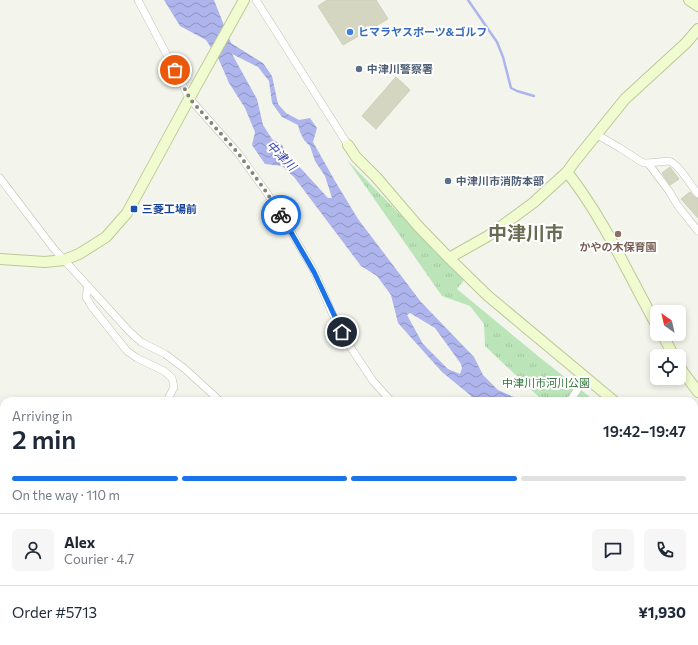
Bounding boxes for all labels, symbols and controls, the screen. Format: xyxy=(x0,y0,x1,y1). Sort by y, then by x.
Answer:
place label: ヒマラヤスポーツ&ゴルフ xyxy=(358,25,487,38)
marker: ヒマラヤスポーツ&ゴルフ xyxy=(345,27,355,37)
pin xyxy=(158,53,192,87)
icon: bag xyxy=(164,59,186,81)
place label: 中津川警察署 xyxy=(367,62,433,75)
marker: 中津川警察署 xyxy=(354,64,364,74)
water label: 中津川 xyxy=(264,138,301,174)
place label: 中津川市消防本部 xyxy=(456,174,544,187)
marker: 中津川市消防本部 xyxy=(443,176,453,186)
courier xyxy=(261,195,301,235)
place label: 三菱工場前 xyxy=(142,202,197,215)
marker: 三菱工場前 xyxy=(129,204,139,214)
icon: bike xyxy=(270,204,292,226)
district label: 中津川市 xyxy=(488,221,564,244)
marker: かやの木保育園 xyxy=(613,229,623,239)
place label: かやの木保育園 xyxy=(580,240,657,253)
north arrow xyxy=(650,305,686,341)
map controls xyxy=(650,305,686,385)
pin xyxy=(325,315,359,349)
icon: home xyxy=(331,321,353,343)
button: locate xyxy=(650,349,686,385)
park label: 中津川市河川公園 xyxy=(502,376,590,389)
text: Arriving in xyxy=(12,408,72,424)
text: 19:42–19:47 xyxy=(603,422,686,440)
text: 2 min xyxy=(12,423,76,454)
text: On the way · 110 m xyxy=(12,487,120,503)
button: person xyxy=(12,529,54,571)
button: chat xyxy=(592,529,634,571)
button: phone xyxy=(644,529,686,571)
text: Alex xyxy=(64,533,95,551)
text: Courier · 4.7 xyxy=(64,551,134,567)
text: Order #5713 xyxy=(12,603,97,621)
text: ¥1,930 xyxy=(638,603,686,621)

